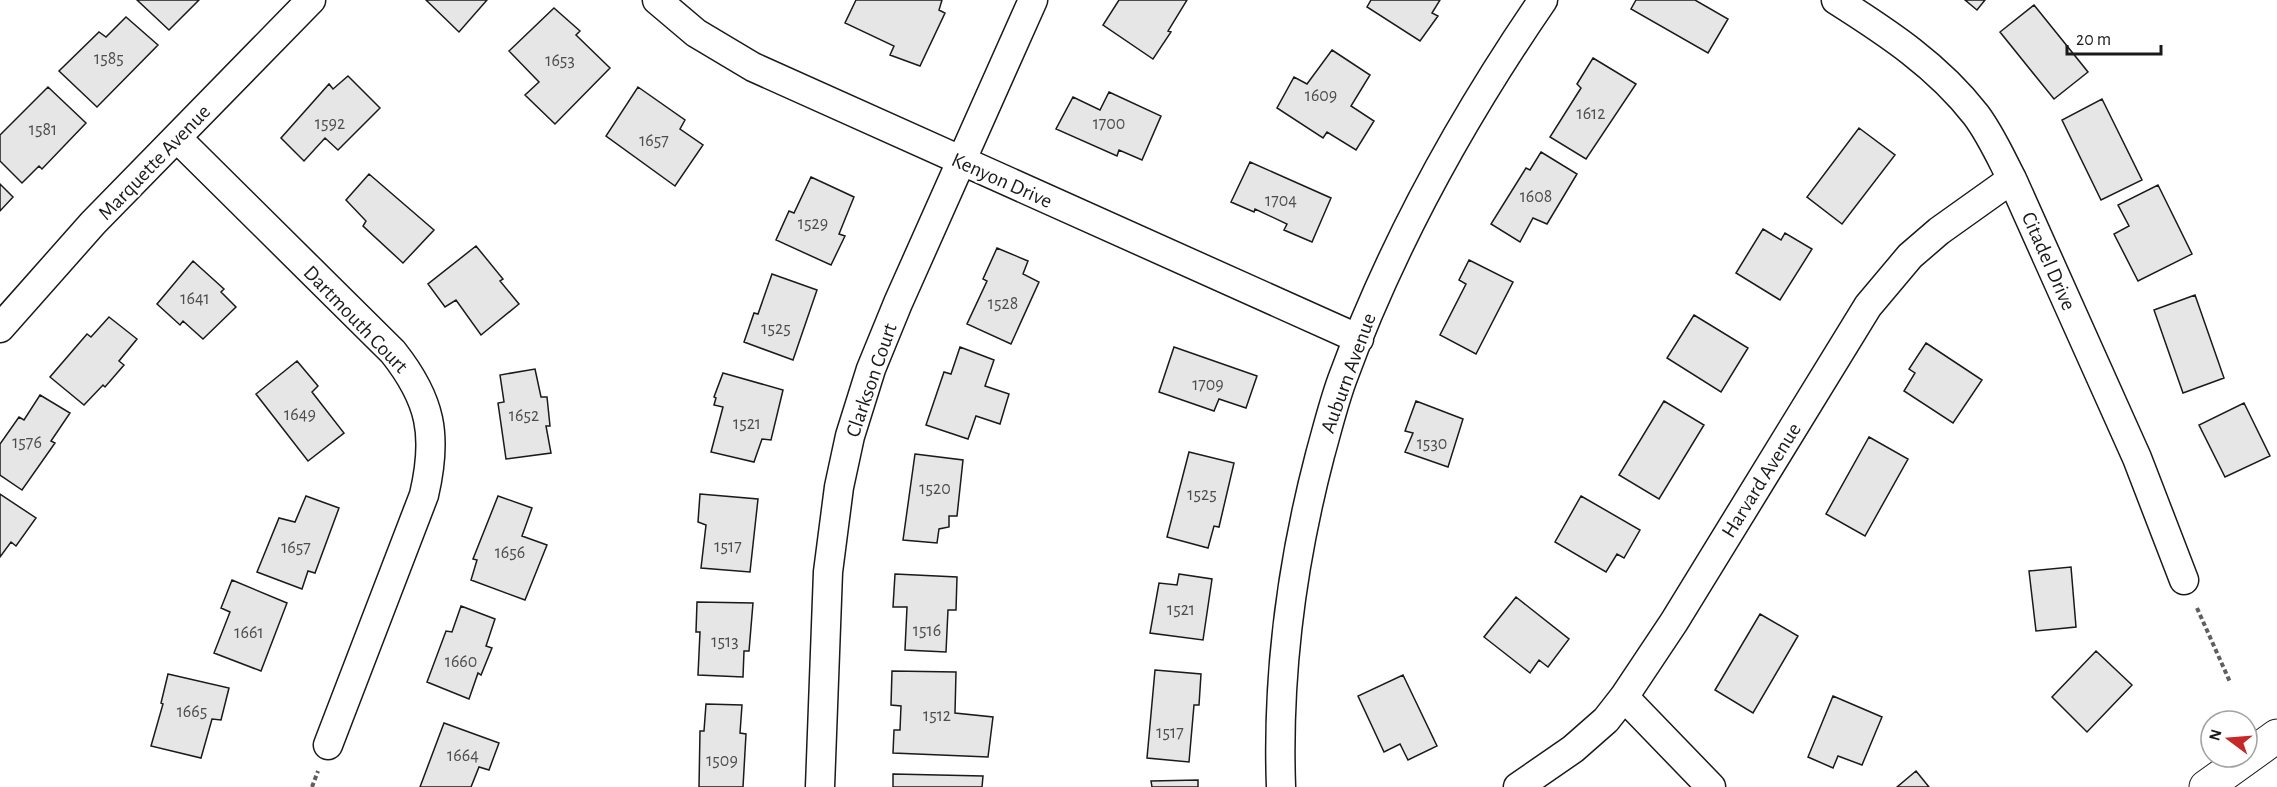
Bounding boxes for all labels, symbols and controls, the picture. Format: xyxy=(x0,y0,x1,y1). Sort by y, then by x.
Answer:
scale bar xyxy=(2067,18,2162,56)
text: 20 m xyxy=(2076,31,2111,49)
house number: 1585 xyxy=(94,50,124,68)
house number: 1653 xyxy=(545,52,575,70)
house number: 1609 xyxy=(1305,87,1337,105)
street label: Marquette Avenue xyxy=(94,101,214,224)
house number: 1612 xyxy=(1576,105,1606,123)
house number: 1592 xyxy=(315,115,345,133)
house number: 1700 xyxy=(1093,115,1125,133)
house number: 1581 xyxy=(29,121,57,139)
house number: 1657 xyxy=(639,132,669,150)
street label: Kenyon Drive xyxy=(948,149,1055,212)
house number: 1608 xyxy=(1520,188,1552,206)
house number: 1704 xyxy=(1265,192,1297,210)
street label: Citadel Drive xyxy=(2018,209,2080,314)
house number: 1529 xyxy=(798,215,828,233)
street label: Dartmouth Court xyxy=(299,262,412,377)
house number: 1641 xyxy=(180,290,210,308)
house number: 1528 xyxy=(988,295,1018,313)
street label: Auburn Avenue xyxy=(1317,310,1380,436)
house number: 1525 xyxy=(761,320,791,338)
street label: Clarkson Court xyxy=(842,320,901,440)
house number: 1709 xyxy=(1192,376,1224,394)
house number: 1649 xyxy=(284,406,316,424)
house number: 1652 xyxy=(509,407,539,425)
house number: 1521 xyxy=(733,415,761,433)
street label: Harvard Avenue xyxy=(1718,419,1805,541)
house number: 1576 xyxy=(12,434,42,452)
house number: 1530 xyxy=(1417,435,1447,453)
house number: 1520 xyxy=(919,480,951,498)
house number: 1525 xyxy=(1187,486,1217,504)
house number: 1517 xyxy=(714,538,742,556)
house number: 1657 xyxy=(281,539,311,557)
house number: 1656 xyxy=(495,544,525,562)
house number: 1521 xyxy=(1167,601,1195,619)
house number: 1516 xyxy=(913,622,941,640)
house number: 1661 xyxy=(234,624,264,642)
house number: 1513 xyxy=(711,633,739,651)
house number: 1660 xyxy=(445,653,477,671)
house number: 1665 xyxy=(177,703,207,721)
house number: 1512 xyxy=(923,707,951,725)
north arrow xyxy=(2199,709,2259,769)
house number: 1517 xyxy=(1156,724,1184,742)
text: N xyxy=(2206,728,2225,743)
house number: 1664 xyxy=(447,747,479,765)
house number: 1509 xyxy=(706,752,738,770)

